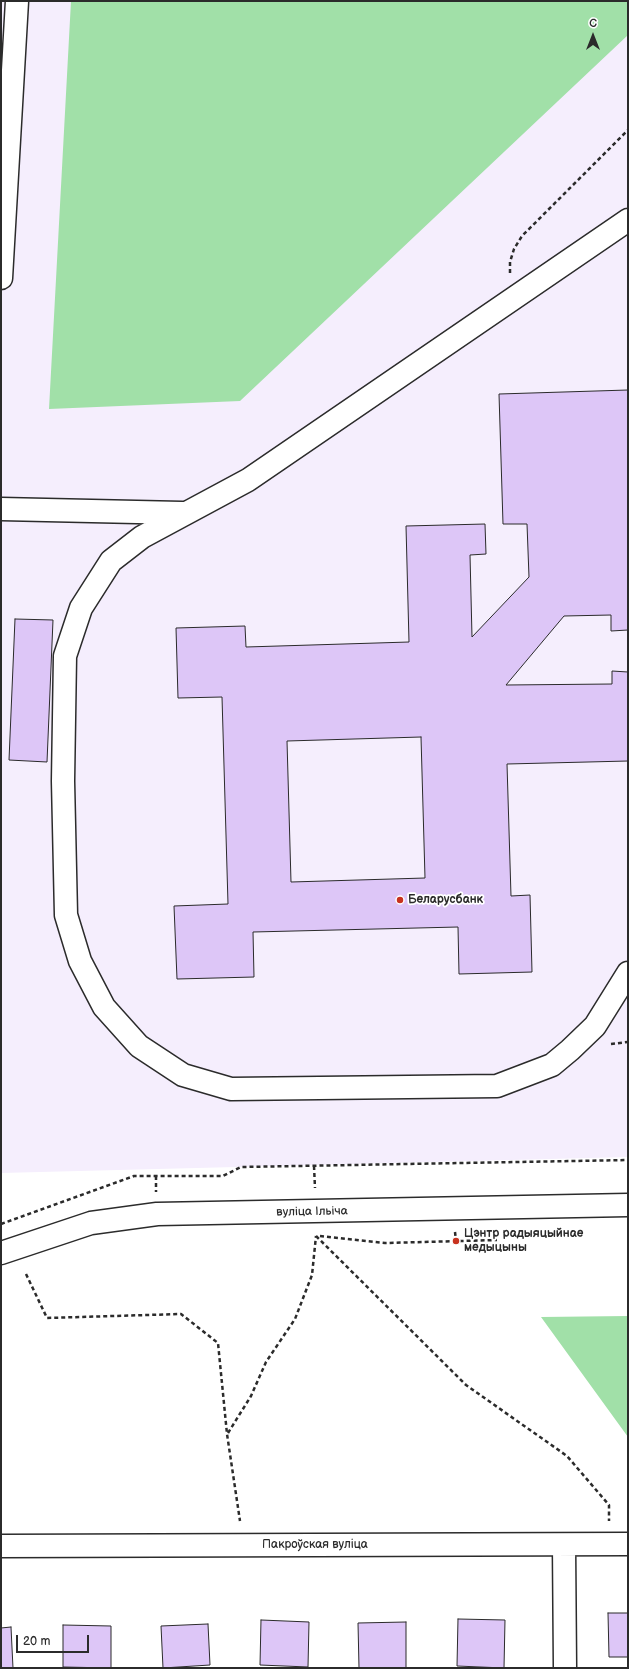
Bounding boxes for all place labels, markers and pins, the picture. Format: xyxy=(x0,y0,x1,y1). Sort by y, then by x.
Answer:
place label: Беларусбанк xyxy=(408,893,483,907)
marker: Беларусбанк xyxy=(395,895,405,905)
place label: Цэнтр радыяцыйнае медыцыны xyxy=(464,1227,583,1255)
marker: Цэнтр радыяцыйнае медыцыны xyxy=(451,1236,461,1246)

